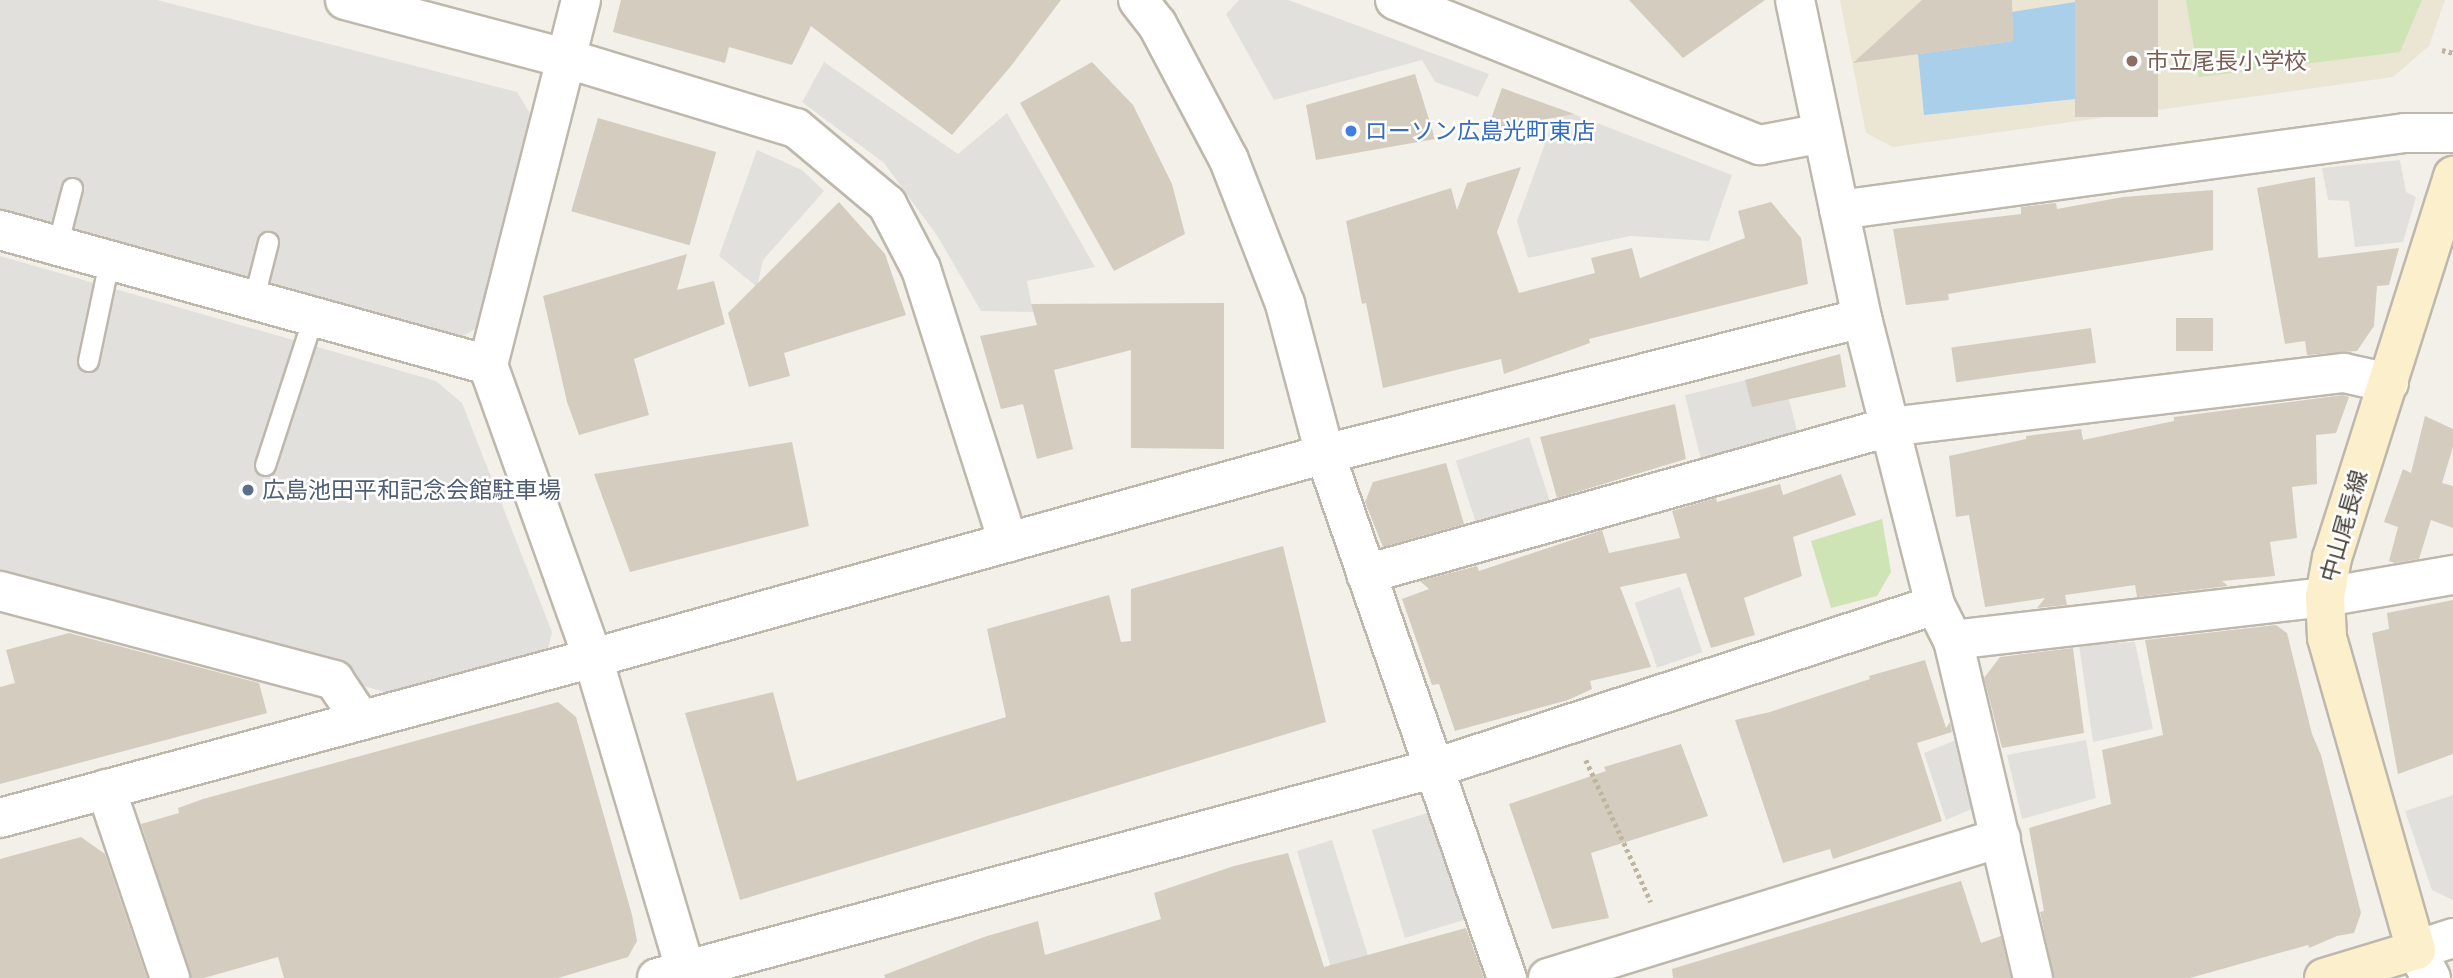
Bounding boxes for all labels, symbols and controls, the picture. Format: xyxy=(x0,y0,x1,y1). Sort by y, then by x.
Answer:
place label: 市立尾長小学校 xyxy=(2146,47,2307,75)
marker: 市立尾長小学校 xyxy=(2124,53,2140,69)
place label: ローソン広島光町東店 xyxy=(1365,117,1595,145)
marker: ローソン広島光町東店 xyxy=(1343,123,1359,139)
street label: 中山尾長線 xyxy=(2315,467,2373,585)
place label: 広島池田平和記念会館駐車場 xyxy=(262,476,561,504)
marker: 広島池田平和記念会館駐車場 xyxy=(240,482,256,498)

